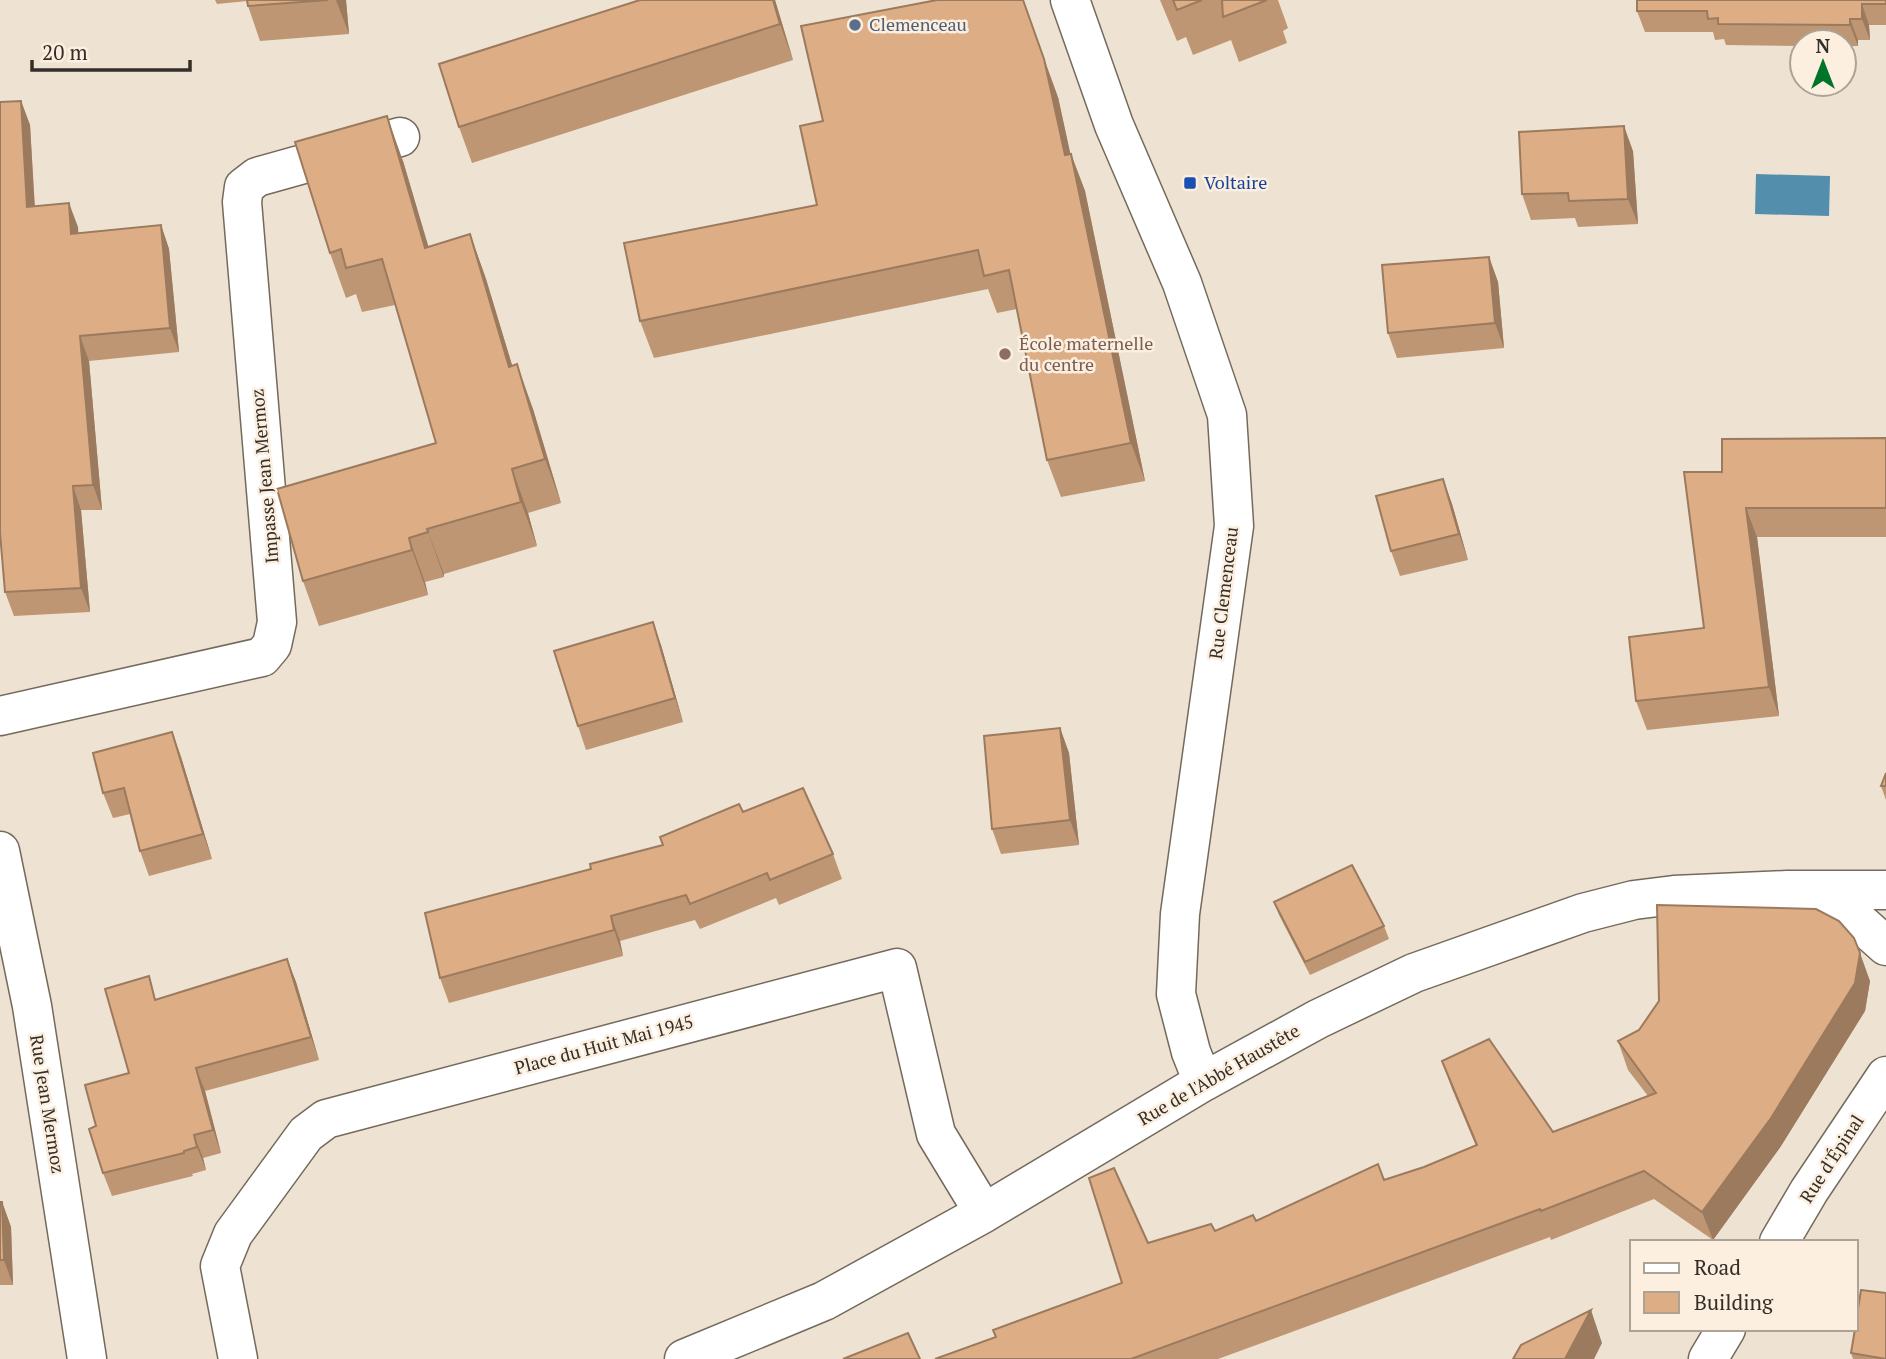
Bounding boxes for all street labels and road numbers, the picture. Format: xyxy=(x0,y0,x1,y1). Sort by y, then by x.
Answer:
street label: Impasse Jean Mermoz xyxy=(244,388,284,564)
street label: Rue Clemenceau xyxy=(1203,525,1243,660)
street label: Place du Huit Mai 1945 xyxy=(512,1009,696,1079)
street label: Rue de l'Abbé Haustête xyxy=(1133,1018,1304,1130)
street label: Rue Jean Mermoz xyxy=(25,1033,71,1175)
street label: Rue d'Épinal xyxy=(1794,1110,1869,1207)

